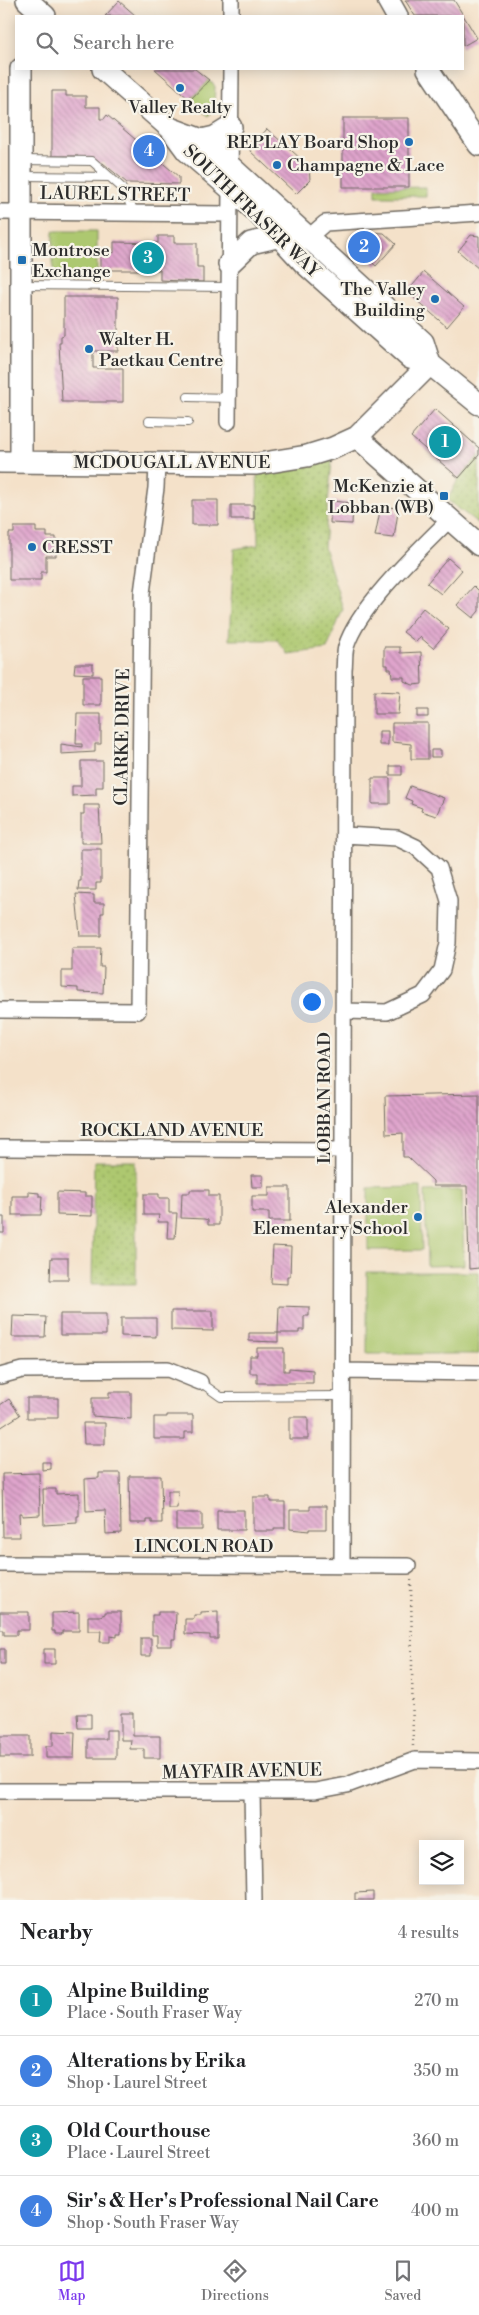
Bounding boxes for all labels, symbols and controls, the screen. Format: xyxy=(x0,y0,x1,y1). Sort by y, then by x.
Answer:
search box xyxy=(15,15,464,70)
icon: search xyxy=(33,29,61,57)
text: Search here xyxy=(73,31,174,55)
marker: Valley Realty xyxy=(174,82,186,94)
place label: Valley Realty xyxy=(127,96,232,119)
place label: REPLAY Board Shop xyxy=(227,131,399,154)
pin: 4 xyxy=(133,132,165,170)
marker: REPLAY Board Shop xyxy=(403,136,415,148)
street label: SOUTH FRASER WAY xyxy=(178,140,326,284)
place label: Champagne & Lace xyxy=(287,154,445,177)
marker: Champagne & Lace xyxy=(271,159,283,171)
street label: LAUREL STREET xyxy=(40,182,191,207)
pin: 2 xyxy=(348,228,380,266)
place label: Montrose Exchange xyxy=(32,239,111,283)
pin: 3 xyxy=(132,239,164,277)
marker: Montrose Exchange xyxy=(16,254,28,266)
place label: The Valley Building xyxy=(340,278,426,322)
marker: The Valley Building xyxy=(429,293,441,305)
place label: Walter H. Paetkau Centre xyxy=(98,328,223,372)
marker: Walter H. Paetkau Centre xyxy=(83,343,95,355)
pin: 1 xyxy=(429,423,461,461)
street label: MCDOUGALL AVENUE xyxy=(74,451,270,474)
place label: McKenzie at Lobban (WB) xyxy=(328,475,435,519)
marker: McKenzie at Lobban (WB) xyxy=(438,490,450,502)
place label: CRESST xyxy=(42,536,113,559)
marker: CRESST xyxy=(26,541,38,553)
street label: CLARKE DRIVE xyxy=(110,668,135,806)
your location xyxy=(299,989,325,1015)
street label: LOBBAN ROAD xyxy=(313,1032,336,1164)
street label: ROCKLAND AVENUE xyxy=(81,1119,263,1142)
place label: Alexander Elementary School xyxy=(253,1196,409,1240)
marker: Alexander Elementary School xyxy=(412,1211,424,1223)
street label: LINCOLN ROAD xyxy=(135,1535,274,1558)
street label: MAYFAIR AVENUE xyxy=(162,1759,322,1784)
map controls xyxy=(419,1840,464,1885)
button: layers xyxy=(419,1840,464,1885)
text: Nearby xyxy=(20,1920,93,1946)
text: 4 results xyxy=(398,1923,459,1943)
text: Alpine Building xyxy=(67,1979,209,2003)
text: 1 xyxy=(32,1991,40,2011)
text: 270 m xyxy=(414,1991,459,2011)
text: Place · South Fraser Way xyxy=(67,2003,242,2023)
text: Alterations by Erika xyxy=(67,2049,246,2073)
text: 2 xyxy=(31,2061,41,2081)
text: 350 m xyxy=(413,2061,459,2081)
text: Shop · Laurel Street xyxy=(67,2073,207,2093)
text: Old Courthouse xyxy=(67,2119,211,2143)
text: 3 xyxy=(31,2131,41,2151)
text: 360 m xyxy=(413,2131,459,2151)
text: Place · Laurel Street xyxy=(67,2143,210,2163)
text: Sir's & Her's Professional Nail Care xyxy=(67,2189,379,2213)
text: 4 xyxy=(31,2201,41,2221)
text: 400 m xyxy=(411,2201,459,2221)
text: Shop · South Fraser Way xyxy=(67,2213,239,2233)
tab: Map xyxy=(58,2257,86,2305)
tab: Directions xyxy=(201,2257,269,2305)
tab: Saved xyxy=(384,2257,421,2305)

